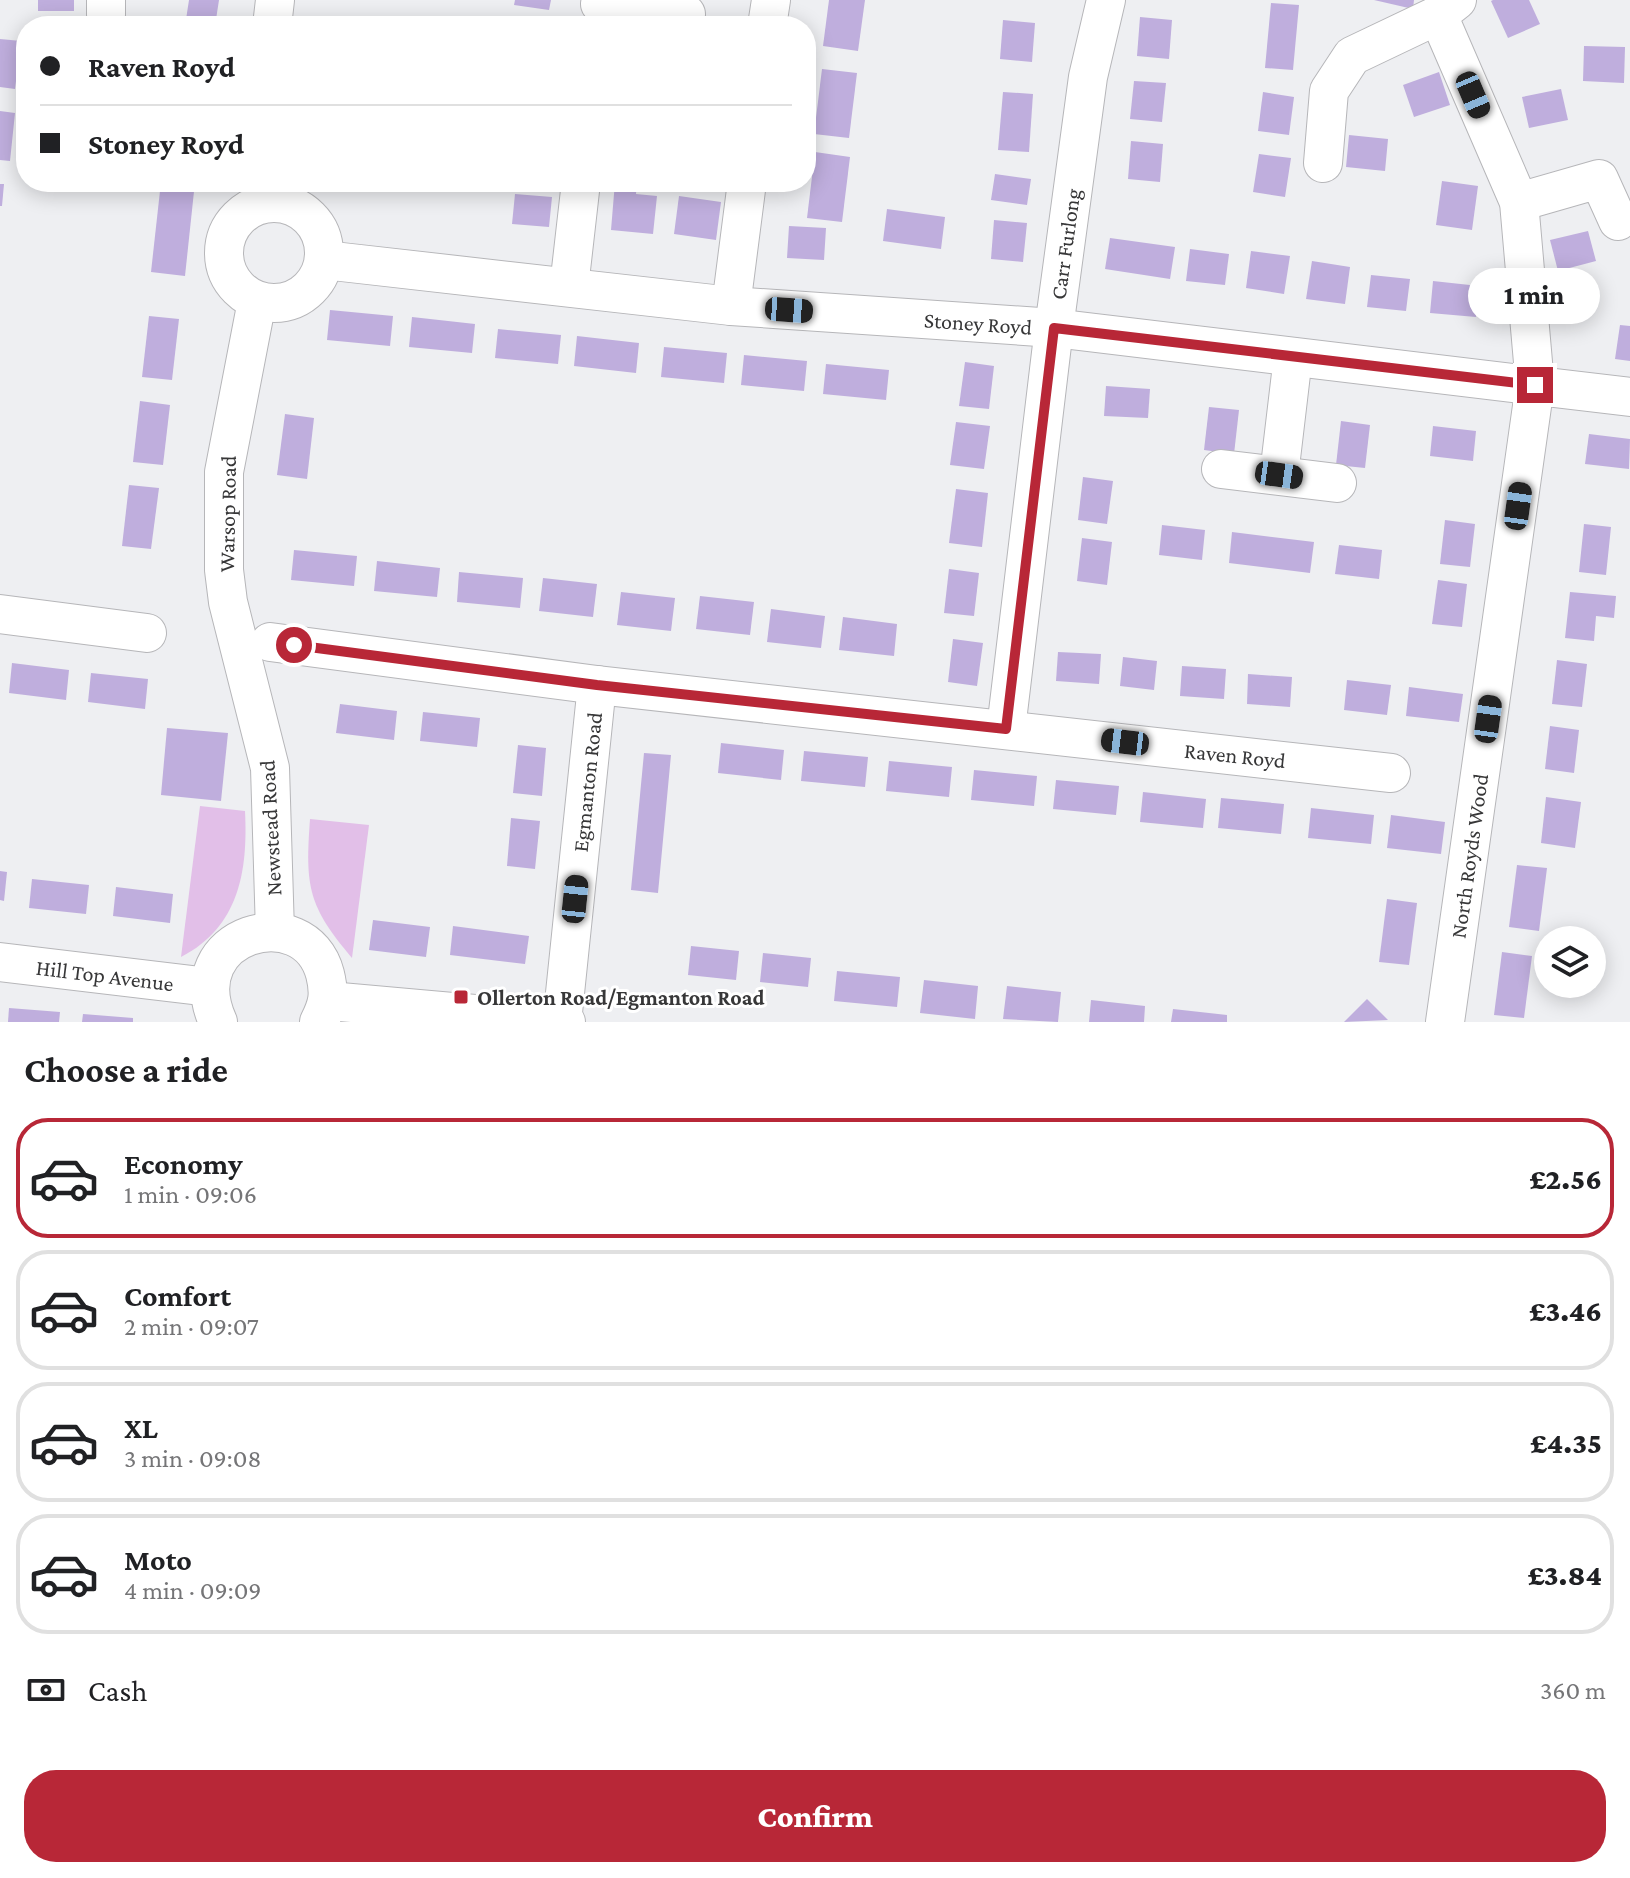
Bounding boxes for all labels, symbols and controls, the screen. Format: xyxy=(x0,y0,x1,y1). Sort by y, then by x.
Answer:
text: Raven Royd xyxy=(88,50,235,83)
car xyxy=(1453,68,1493,122)
text: Stoney Royd xyxy=(88,127,244,160)
street label: Carr Furlong xyxy=(1045,187,1086,301)
callout: 1 min xyxy=(1469,269,1601,325)
text: 1 min xyxy=(1504,281,1564,310)
car xyxy=(764,296,814,324)
street label: Stoney Royd xyxy=(923,307,1033,340)
route end xyxy=(1517,367,1553,403)
street label: Warsop Road xyxy=(214,455,241,573)
car xyxy=(1254,460,1304,490)
car xyxy=(1503,481,1533,531)
route start xyxy=(276,627,312,663)
car xyxy=(1473,694,1503,744)
street label: Egmanton Road xyxy=(568,710,607,853)
car xyxy=(1100,727,1150,757)
street label: Raven Royd xyxy=(1183,738,1287,773)
street label: Newstead Road xyxy=(254,759,287,896)
street label: North Royds Wood xyxy=(1446,772,1493,940)
car xyxy=(561,874,589,924)
map controls xyxy=(1534,926,1606,998)
button: layers xyxy=(1534,926,1606,998)
street label: Hill Top Avenue xyxy=(35,955,175,996)
place label: Ollerton Road/Egmanton Road xyxy=(477,985,764,1010)
marker: Ollerton Road/Egmanton Road xyxy=(452,988,470,1006)
text: Choose a ride xyxy=(24,1050,228,1090)
icon: car xyxy=(28,1142,100,1214)
text: Economy xyxy=(124,1147,243,1180)
text: £2.56 xyxy=(1529,1162,1602,1195)
text: 1 min · 09:06 xyxy=(124,1180,257,1209)
icon: car xyxy=(28,1274,100,1346)
text: Comfort xyxy=(124,1279,231,1312)
text: £3.46 xyxy=(1529,1294,1602,1327)
text: 2 min · 09:07 xyxy=(124,1312,259,1341)
icon: car xyxy=(28,1406,100,1478)
text: XL xyxy=(124,1411,158,1444)
text: £4.35 xyxy=(1530,1426,1602,1459)
text: 3 min · 09:08 xyxy=(124,1444,261,1473)
icon: car xyxy=(28,1538,100,1610)
text: Moto xyxy=(124,1543,192,1576)
text: £3.84 xyxy=(1528,1558,1602,1591)
text: 4 min · 09:09 xyxy=(124,1576,262,1605)
icon: cash xyxy=(24,1668,68,1712)
text: Cash xyxy=(88,1674,147,1707)
text: 360 m xyxy=(1540,1676,1606,1705)
button: Confirm xyxy=(24,1770,1606,1862)

